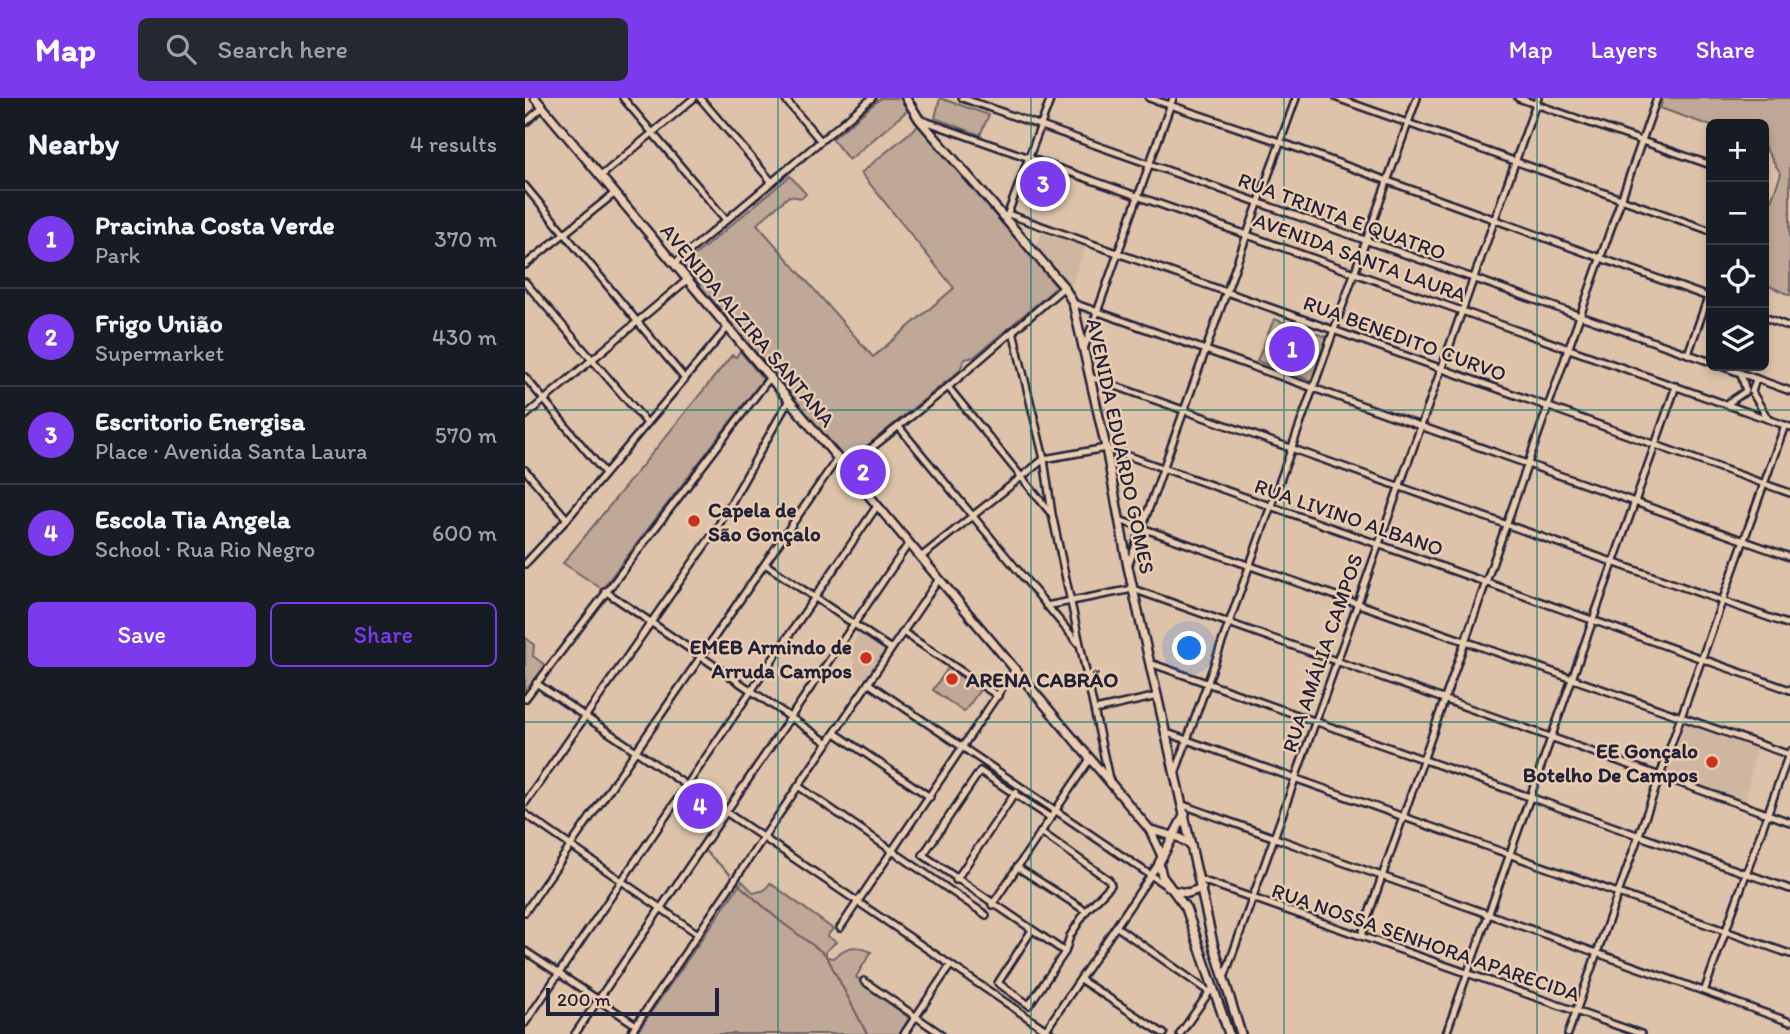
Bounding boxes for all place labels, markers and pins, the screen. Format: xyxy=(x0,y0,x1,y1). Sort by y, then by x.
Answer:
pin: 3 xyxy=(1020,158,1066,210)
pin: 1 xyxy=(1269,323,1315,375)
pin: 2 xyxy=(840,446,886,498)
place label: Capela de São Gonçalo xyxy=(708,497,821,547)
marker: Capela de São Gonçalo xyxy=(686,513,702,529)
place label: EMEB Armindo de Arruda Campos xyxy=(690,634,852,684)
marker: EMEB Armindo de Arruda Campos xyxy=(858,650,874,666)
place label: ARENA CABRÃO xyxy=(965,667,1118,692)
marker: ARENA CABRÃO xyxy=(944,671,960,687)
place label: EE Gonçalo Botelho De Campos xyxy=(1523,738,1698,788)
marker: EE Gonçalo Botelho De Campos xyxy=(1704,754,1720,770)
pin: 4 xyxy=(677,780,723,832)

